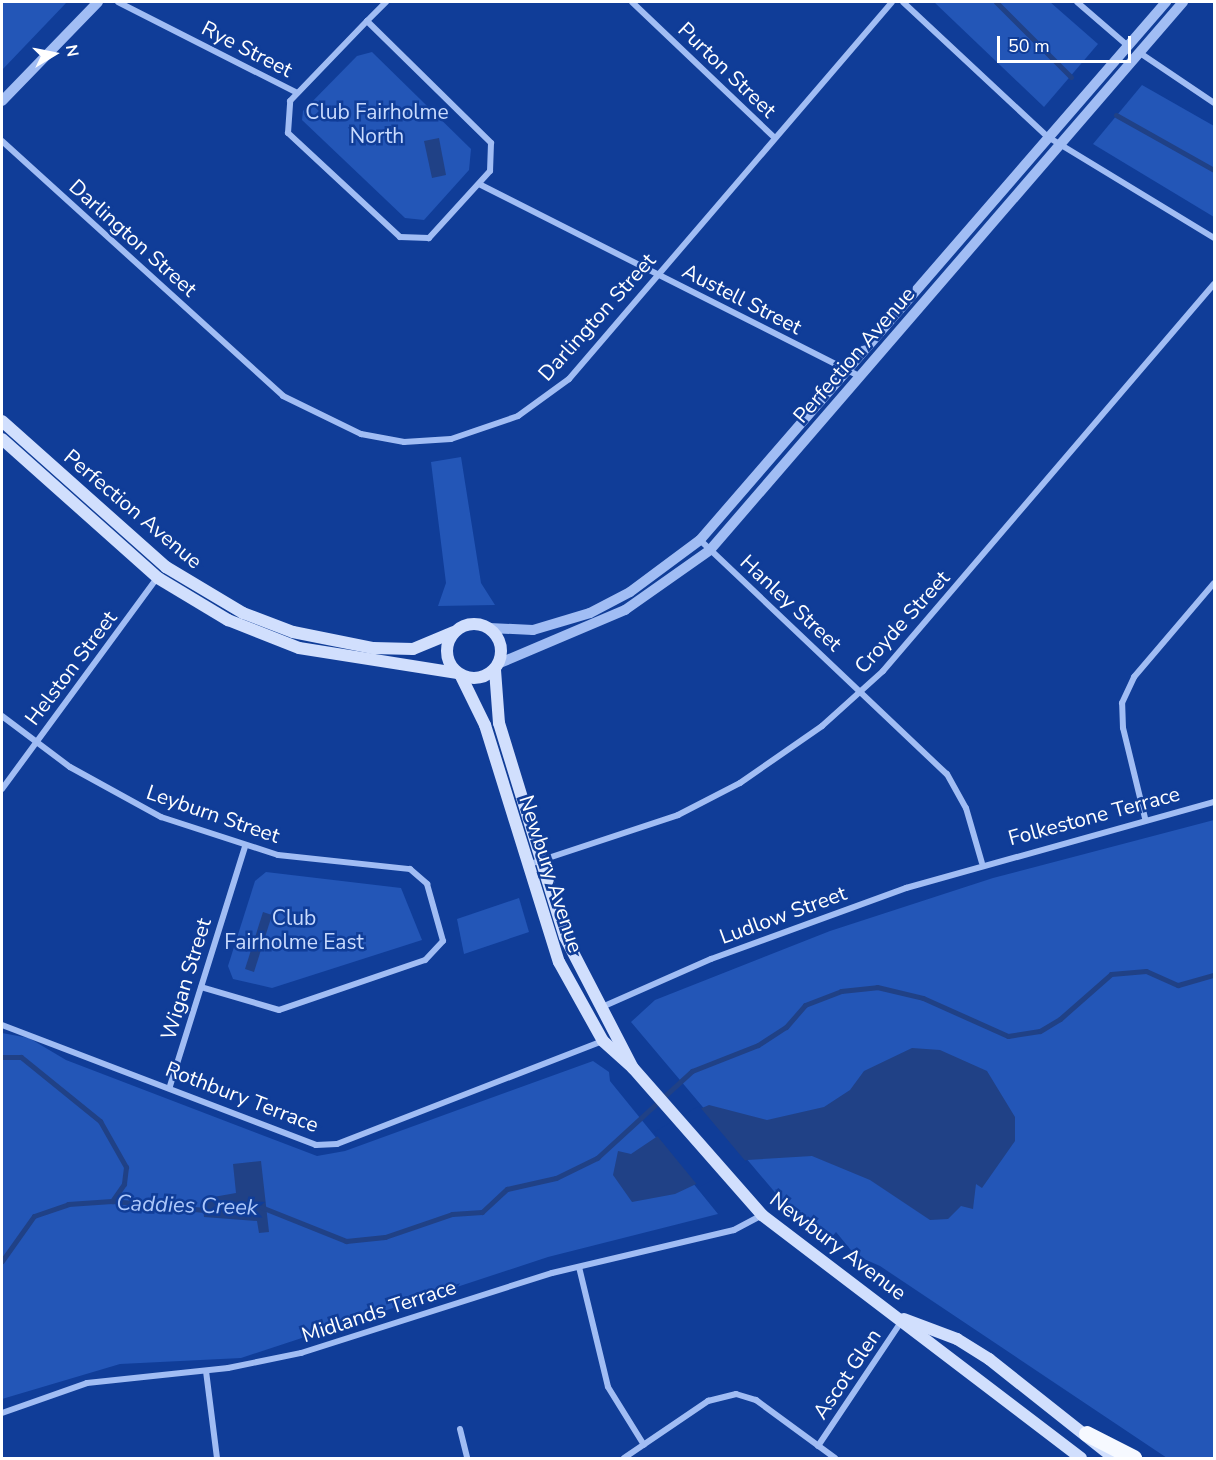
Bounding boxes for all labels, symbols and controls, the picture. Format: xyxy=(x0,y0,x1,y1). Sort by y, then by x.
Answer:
street label: Rye Street xyxy=(197,15,297,83)
street label: Purton Street xyxy=(673,17,781,123)
north arrow xyxy=(24,24,84,84)
scale bar xyxy=(1000,24,1134,62)
text: 50 m xyxy=(1008,34,1050,58)
text: N xyxy=(60,43,84,59)
park label: Club Fairholme North xyxy=(305,99,449,149)
street label: Darlington Street xyxy=(64,174,202,302)
street label: Darlington Street xyxy=(533,248,661,386)
street label: Austell Street xyxy=(678,258,806,340)
street label: Perfection Avenue xyxy=(788,282,920,428)
street label: Perfection Avenue xyxy=(59,444,207,574)
street label: Hanley Street xyxy=(735,550,847,656)
street label: Croyde Street xyxy=(849,565,955,679)
street label: Helston Street xyxy=(20,606,122,730)
street label: Leyburn Street xyxy=(143,779,283,849)
street label: Folkestone Terrace xyxy=(1005,781,1183,851)
street label: Newbury Avenue xyxy=(514,792,588,956)
street label: Ludlow Street xyxy=(716,880,850,950)
park label: Club Fairholme East xyxy=(224,905,364,955)
street label: Wigan Street xyxy=(156,915,216,1043)
street label: Rothbury Terrace xyxy=(162,1056,322,1138)
street label: Newbury Avenue xyxy=(765,1187,911,1305)
water label: Caddies Creek xyxy=(116,1190,258,1222)
street label: Midlands Terrace xyxy=(299,1274,459,1348)
street label: Ascot Glen xyxy=(808,1324,886,1424)

